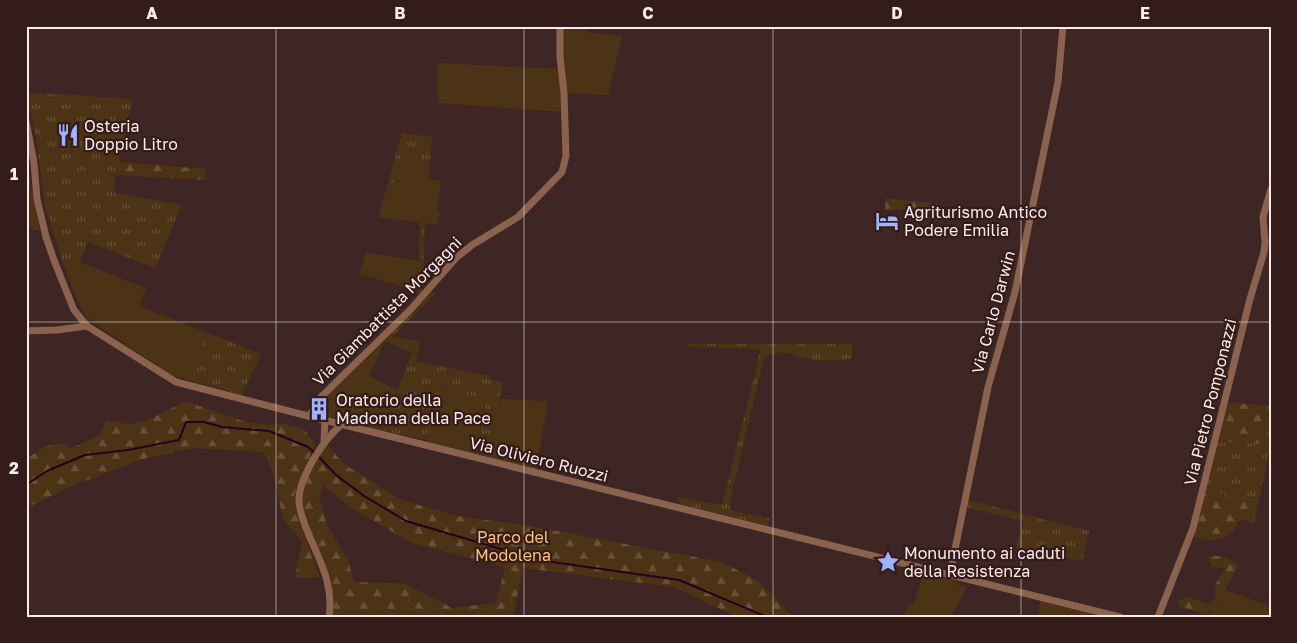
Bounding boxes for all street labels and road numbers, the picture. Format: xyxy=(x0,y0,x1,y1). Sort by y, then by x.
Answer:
street label: Via Giambattista Morgagni xyxy=(308,232,466,390)
street label: Via Carlo Darwin xyxy=(967,248,1019,376)
street label: Via Pietro Pomponazzi xyxy=(1180,316,1240,488)
street label: Via Oliviero Ruozzi xyxy=(468,432,610,486)

